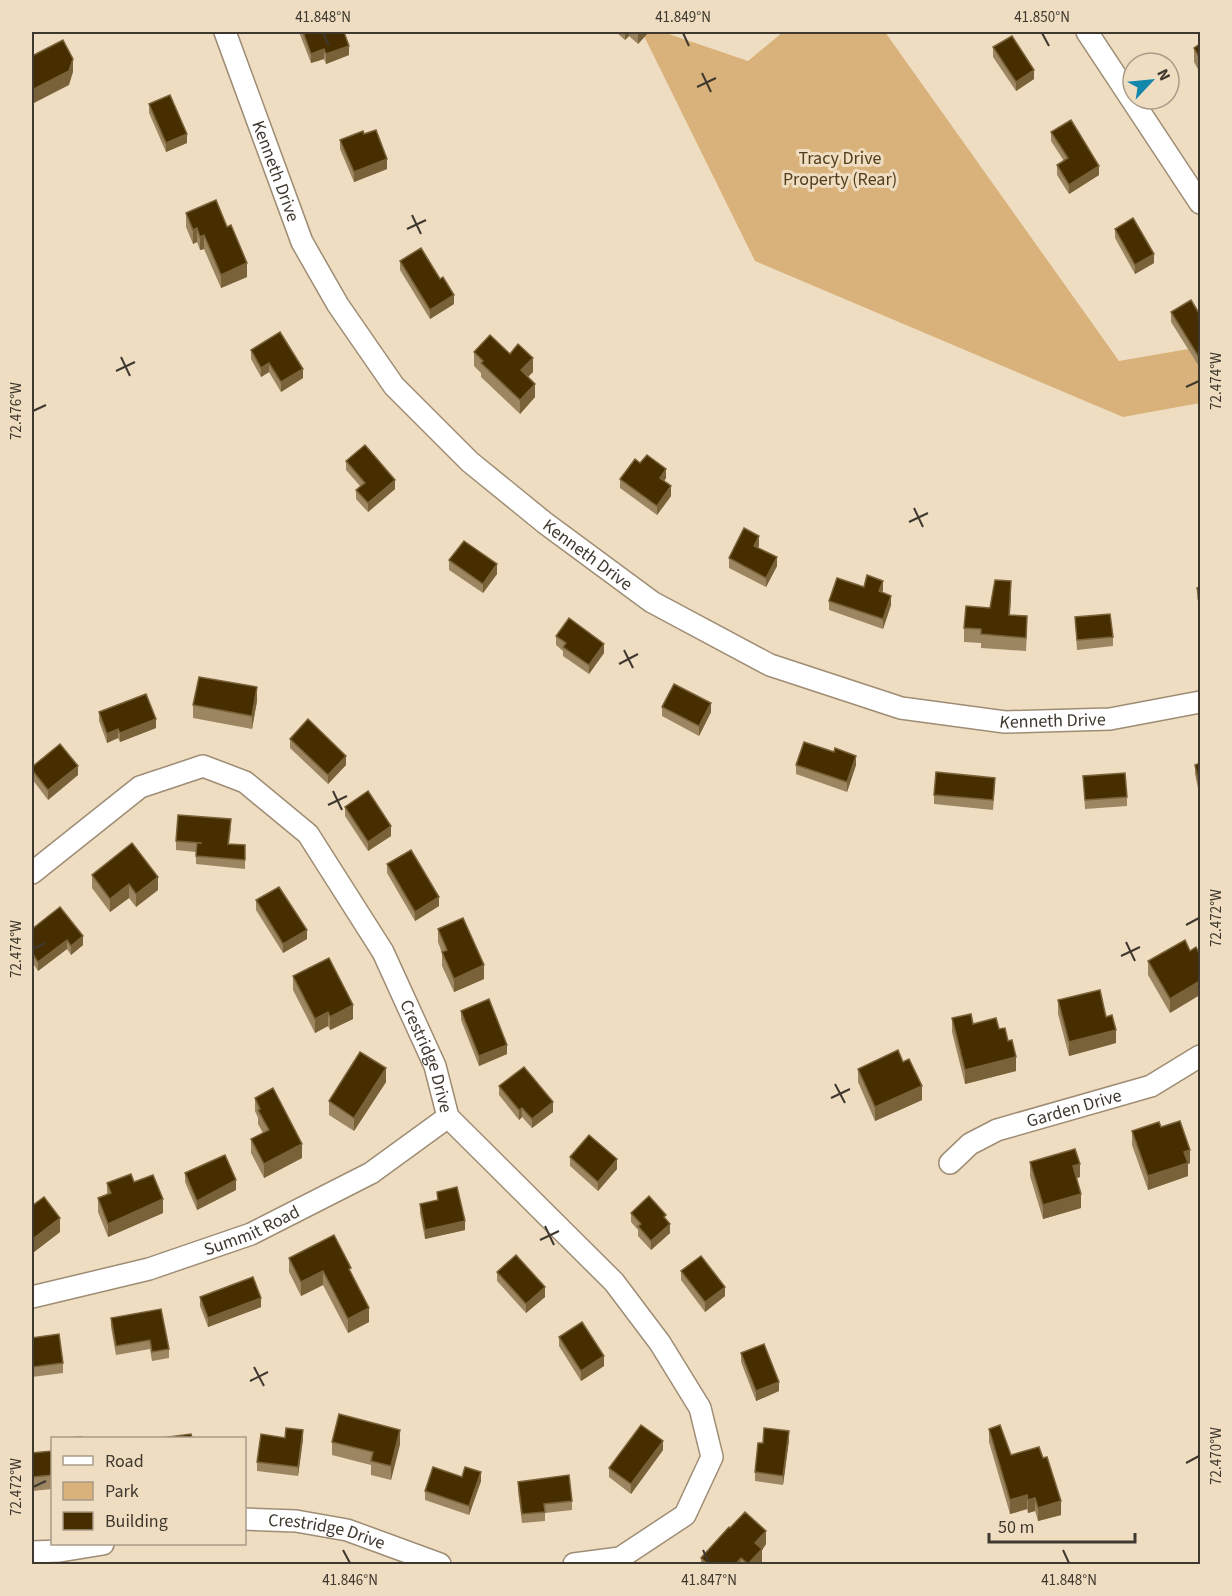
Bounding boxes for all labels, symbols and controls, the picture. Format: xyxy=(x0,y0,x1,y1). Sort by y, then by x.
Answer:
text: 41.848°N xyxy=(295,7,351,28)
text: 41.849°N xyxy=(655,7,711,28)
text: 41.850°N xyxy=(1014,7,1070,28)
north arrow xyxy=(1121,51,1181,111)
text: N xyxy=(1151,65,1176,84)
street label: Kenneth Drive xyxy=(245,117,306,225)
park label: Tracy Drive Property (Rear) xyxy=(783,146,897,192)
text: 72.474°W xyxy=(1206,352,1227,410)
text: 72.476°W xyxy=(6,382,27,440)
street label: Kenneth Drive xyxy=(537,513,638,597)
street label: Kenneth Drive xyxy=(998,707,1106,736)
text: 72.472°W xyxy=(1206,889,1227,947)
text: 72.474°W xyxy=(6,920,27,978)
street label: Crestridge Drive xyxy=(393,995,458,1115)
street label: Garden Drive xyxy=(1024,1083,1125,1134)
street label: Summit Road xyxy=(201,1199,304,1262)
text: 72.470°W xyxy=(1206,1427,1227,1485)
legend xyxy=(51,1437,246,1545)
text: Road xyxy=(105,1449,144,1474)
text: 72.472°W xyxy=(6,1458,27,1516)
text: Park xyxy=(105,1479,139,1504)
scale bar xyxy=(989,1506,1134,1544)
street label: Crestridge Drive xyxy=(268,1508,389,1556)
text: Building xyxy=(105,1509,168,1534)
text: 50 m xyxy=(998,1515,1034,1540)
text: 41.846°N xyxy=(322,1570,378,1591)
text: 41.847°N xyxy=(681,1570,737,1591)
text: 41.848°N xyxy=(1041,1570,1097,1591)

